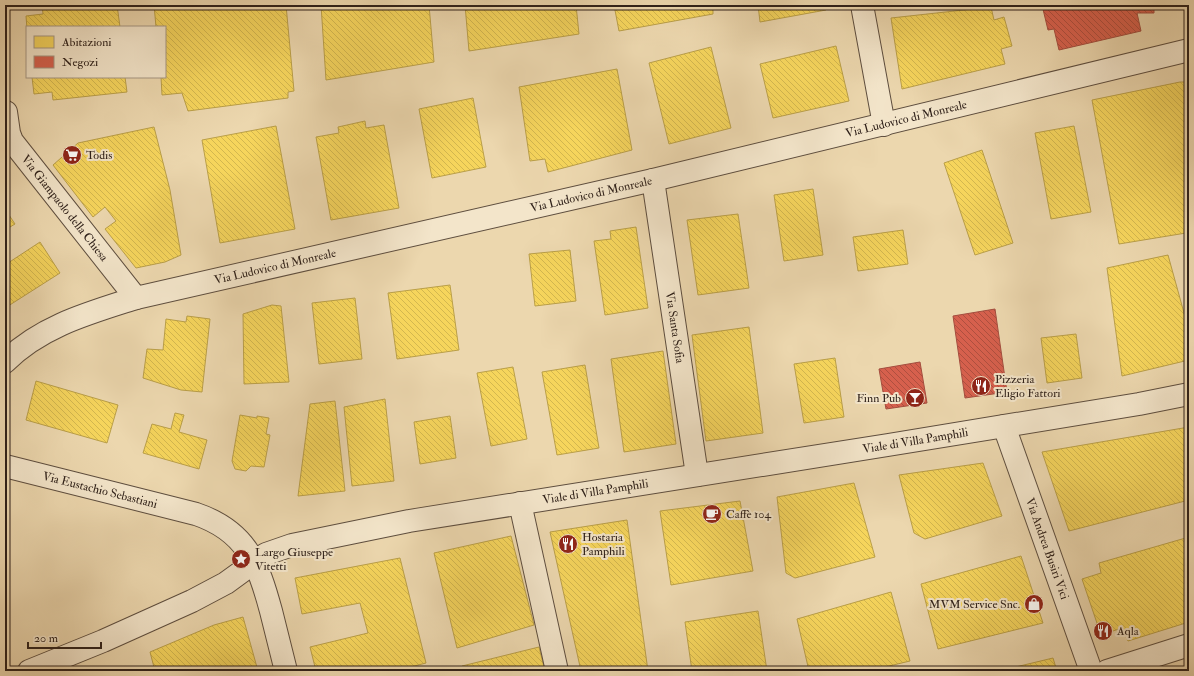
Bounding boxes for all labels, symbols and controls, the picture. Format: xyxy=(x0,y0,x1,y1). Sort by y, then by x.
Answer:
legend xyxy=(26,26,166,78)
text: Abitazioni xyxy=(61,35,112,50)
text: Negozi xyxy=(62,55,98,70)
street label: Via Ludovico di Monreale xyxy=(844,97,968,141)
supermarket icon: Todis xyxy=(61,144,83,166)
place label: Todis xyxy=(86,148,112,163)
street label: Via Giampaolo della Chiesa xyxy=(18,152,112,265)
street label: Via Ludovico di Monreale xyxy=(529,173,653,216)
street label: Via Ludovico di Monreale xyxy=(213,246,338,288)
street label: Via Santa Sofia xyxy=(662,291,687,365)
place label: Pizzeria Eligio Fattori xyxy=(995,372,1061,401)
restaurant icon: Pizzeria Eligio Fattori xyxy=(970,375,992,397)
bar icon: Finn Pub xyxy=(904,387,926,409)
place label: Finn Pub xyxy=(856,391,901,406)
street label: Viale di Villa Pamphili xyxy=(862,425,969,457)
street label: Via Eustachio Sebastiani xyxy=(41,469,159,512)
street label: Viale di Villa Pamphili xyxy=(542,476,649,508)
street label: Via Andrea Busiri Vici xyxy=(1022,496,1072,602)
cafe icon: Caffè 104 xyxy=(701,503,723,525)
place label: Caffè 104 xyxy=(726,507,771,522)
place label: Hostaria Pamphili xyxy=(582,530,625,559)
restaurant icon: Hostaria Pamphili xyxy=(557,533,579,555)
place label: Largo Giuseppe Vitetti xyxy=(255,545,333,574)
place icon: Largo Giuseppe Vitetti xyxy=(230,548,252,570)
shop icon: MVM Service Snc. xyxy=(1023,593,1045,615)
place label: MVM Service Snc. xyxy=(929,597,1020,612)
restaurant icon: Aqla xyxy=(1092,620,1114,642)
scale bar xyxy=(28,624,101,650)
place label: Aqla xyxy=(1116,624,1140,639)
text: 20 m xyxy=(34,631,59,646)

